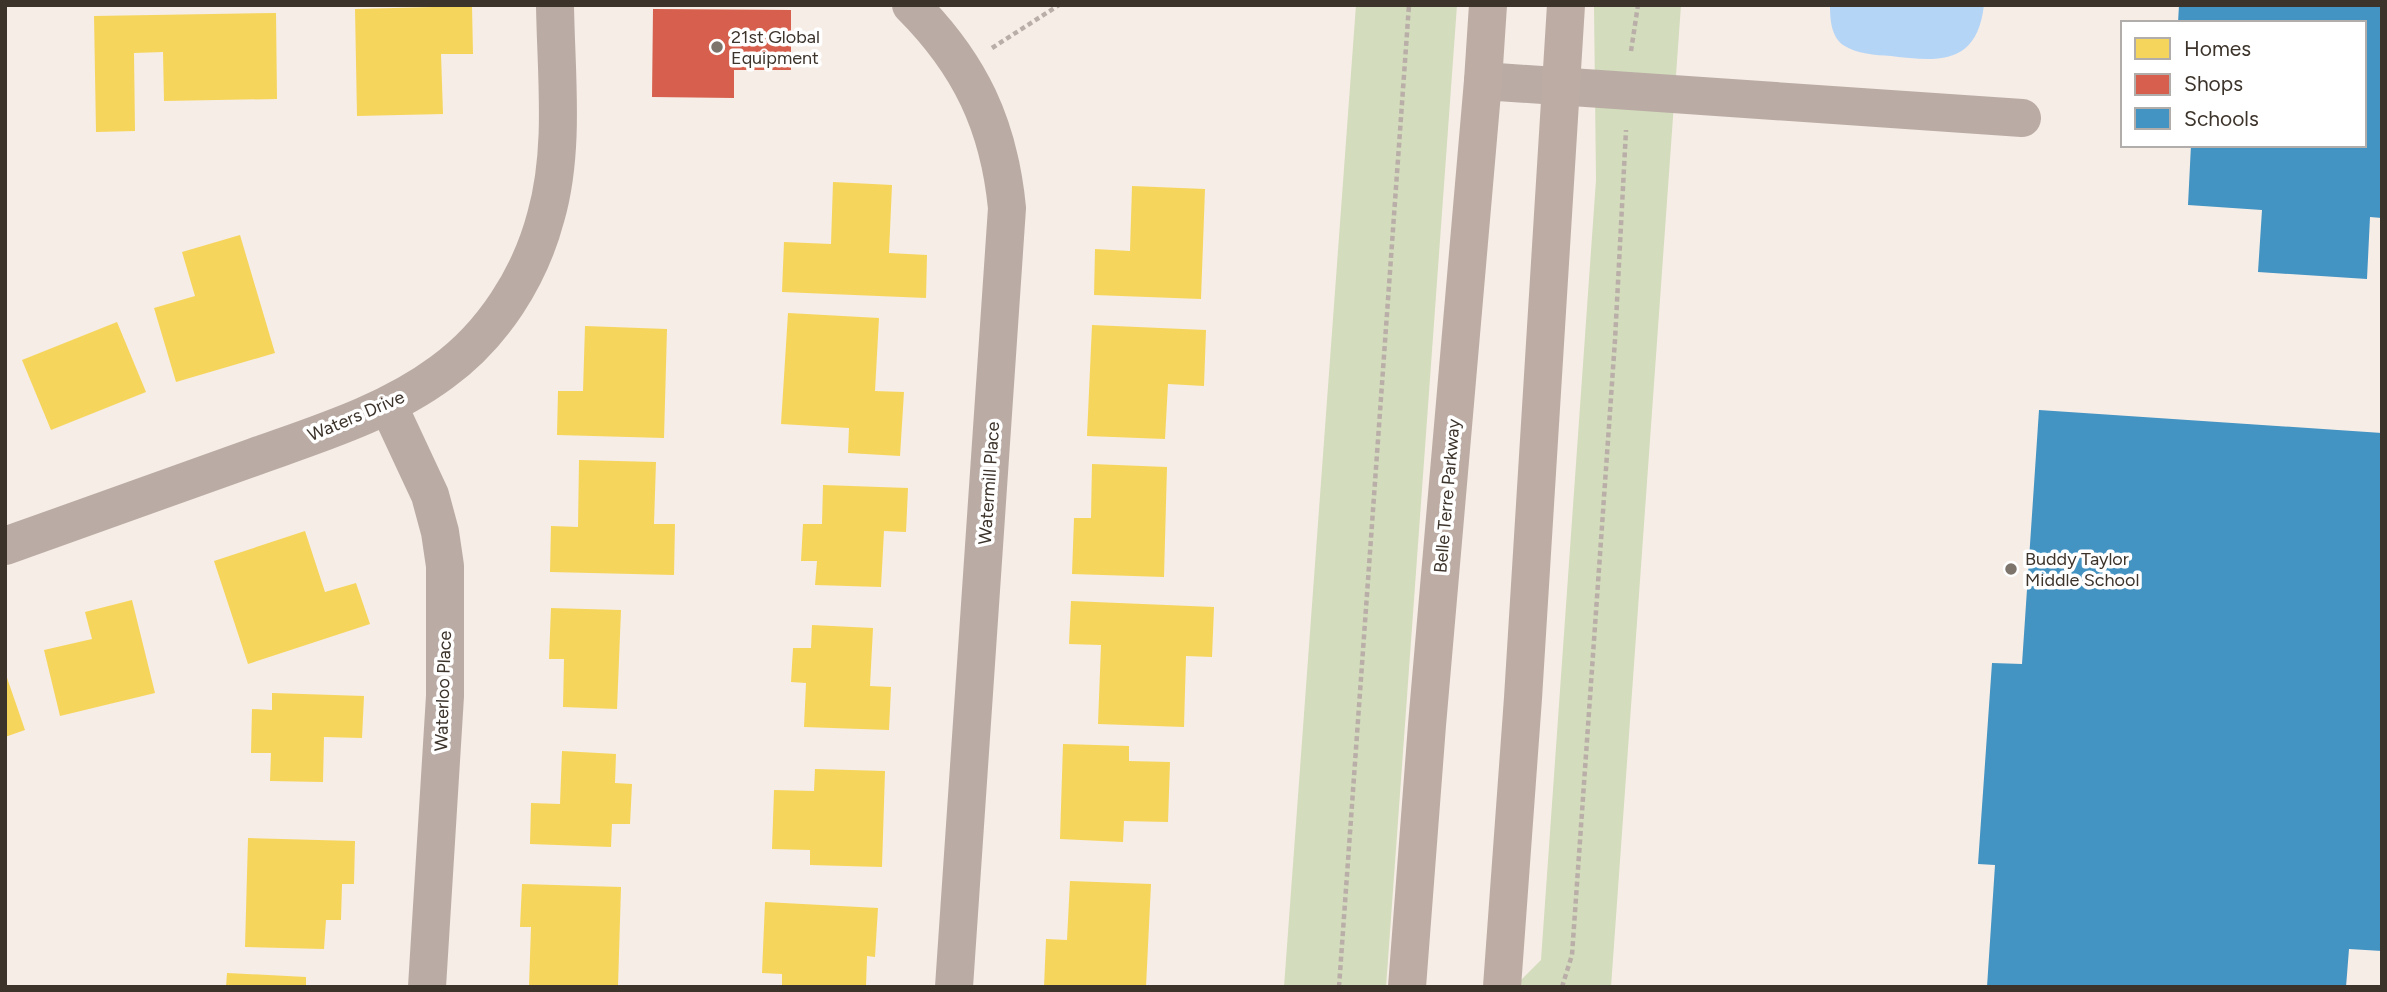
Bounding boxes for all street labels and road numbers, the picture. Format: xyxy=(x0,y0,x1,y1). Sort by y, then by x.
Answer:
street label: Waters Drive xyxy=(304,386,408,446)
street label: Belle Terre Parkway xyxy=(1429,417,1465,574)
street label: Watermill Place xyxy=(974,421,1004,545)
street label: Waterloo Place xyxy=(430,630,456,752)

